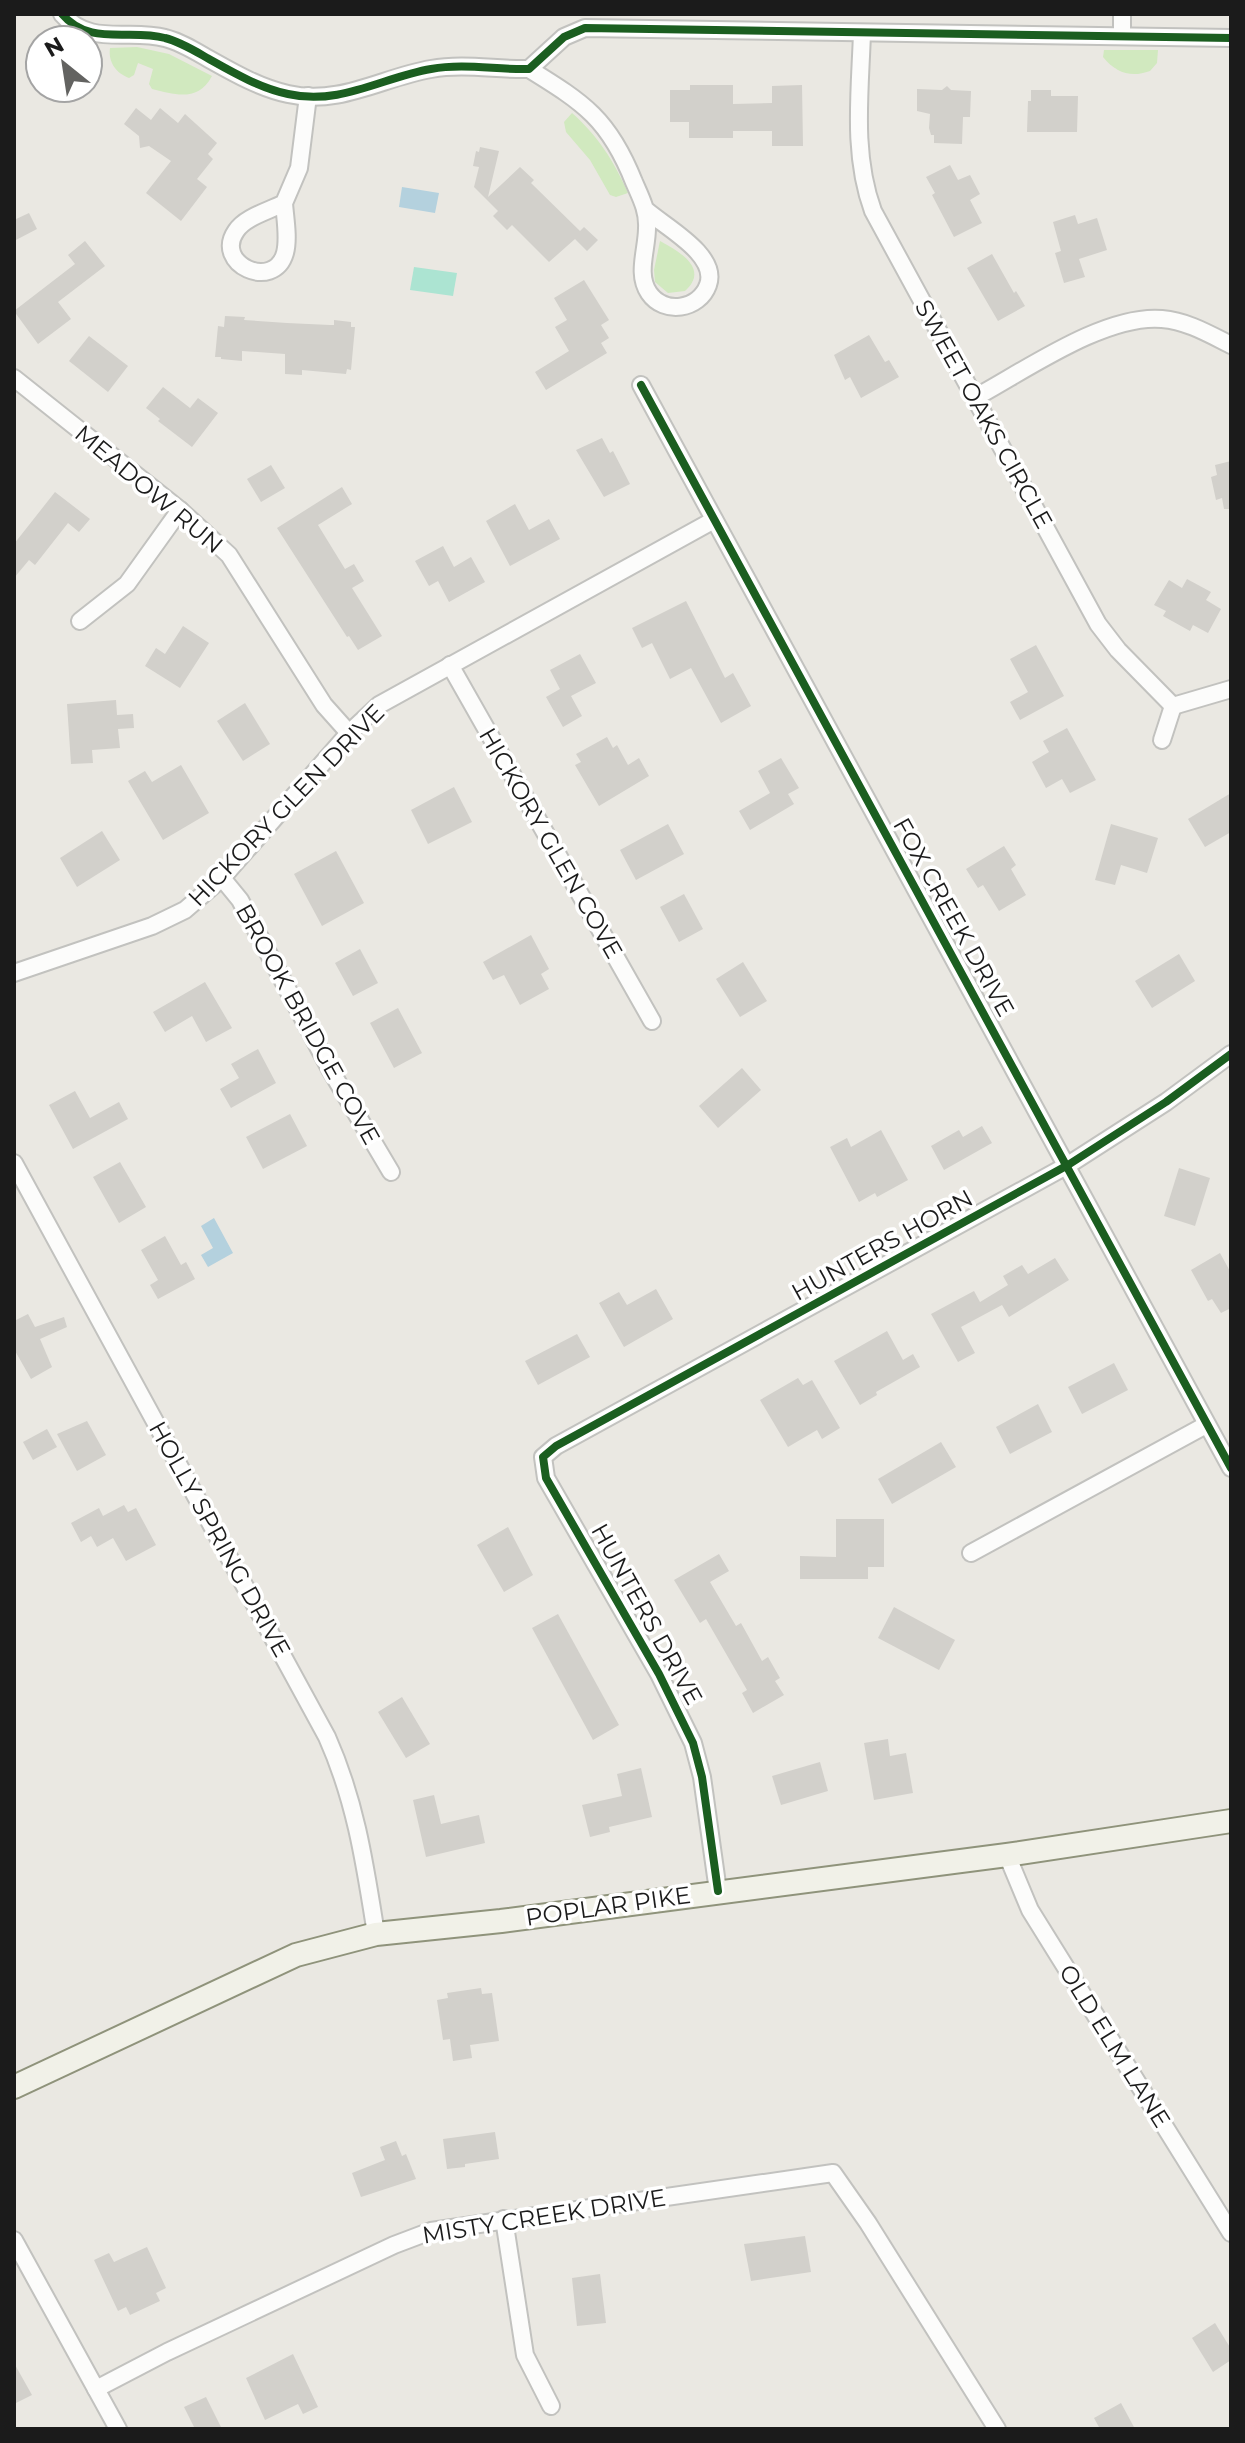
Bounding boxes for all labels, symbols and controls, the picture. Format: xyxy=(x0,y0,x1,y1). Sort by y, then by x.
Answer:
north arrow xyxy=(24,24,104,104)
text: N xyxy=(40,31,69,63)
street label: SWEET OAKS CIRCLE xyxy=(909,295,1059,533)
street label: MEADOW RUN xyxy=(69,419,229,559)
street label: HICKORY GLEN DRIVE xyxy=(182,698,390,912)
street label: HICKORY GLEN COVE xyxy=(473,723,629,963)
street label: FOX CREEK DRIVE xyxy=(887,812,1021,1022)
street label: BROOK BRIDGE COVE xyxy=(230,899,386,1149)
street label: HUNTERS HORN xyxy=(786,1183,978,1307)
street label: HOLLY SPRING DRIVE xyxy=(143,1416,297,1662)
street label: HUNTERS DRIVE xyxy=(585,1518,709,1710)
street label: POPLAR PIKE xyxy=(523,1880,693,1932)
street label: OLD ELM LANE xyxy=(1053,1959,1177,2133)
street label: MISTY CREEK DRIVE xyxy=(420,2182,668,2250)

